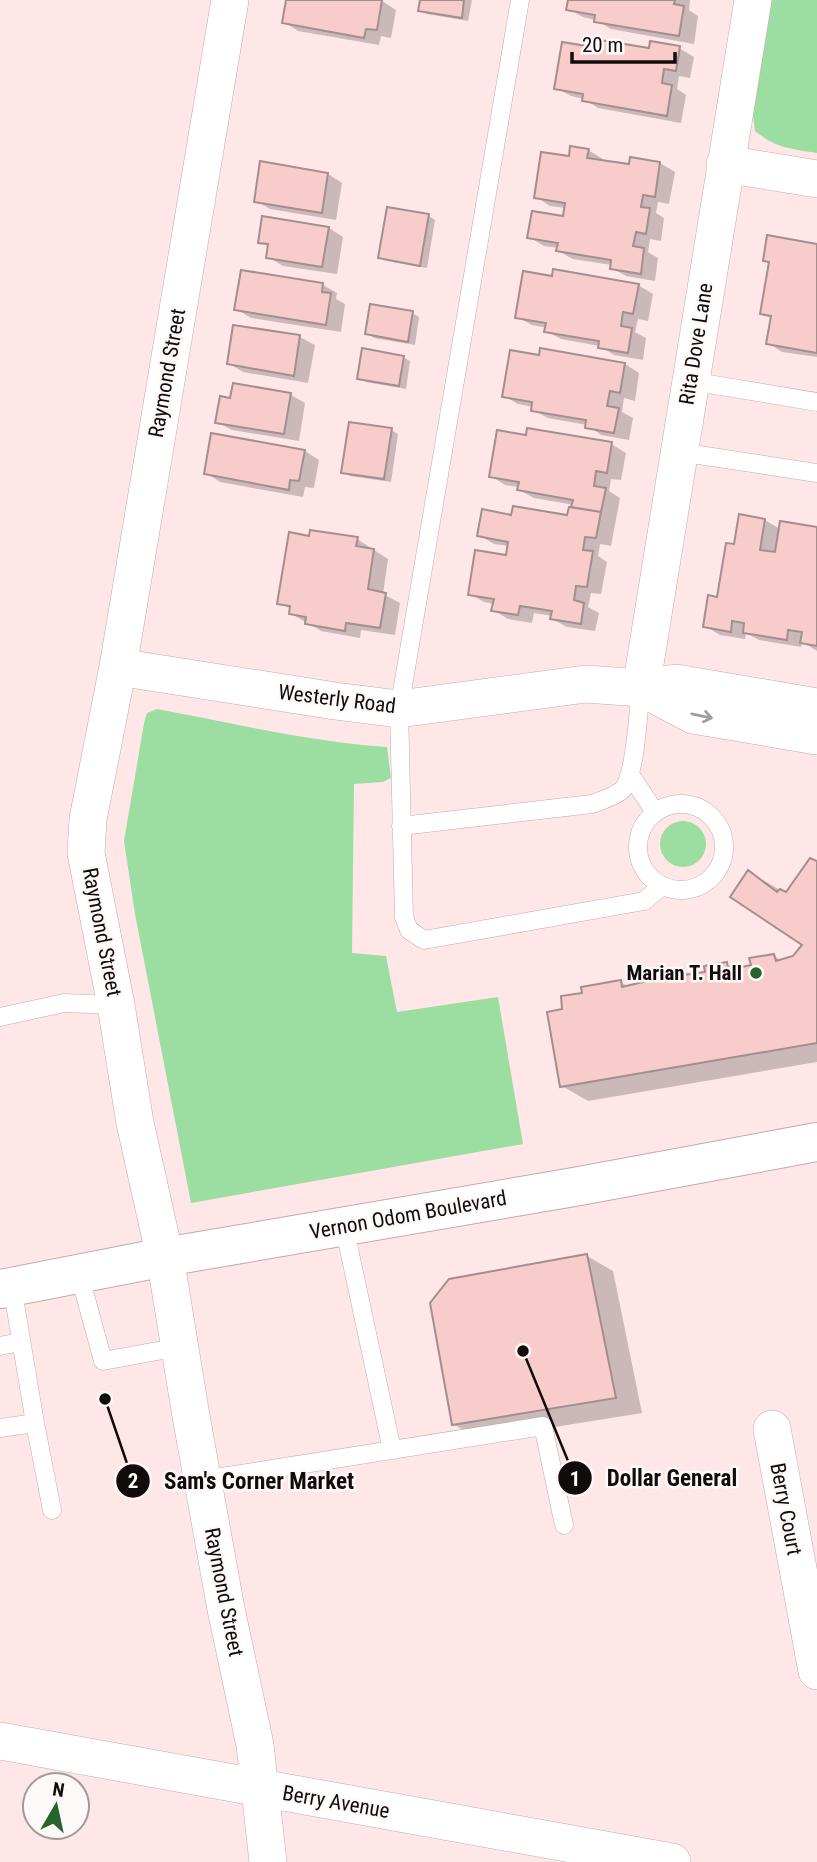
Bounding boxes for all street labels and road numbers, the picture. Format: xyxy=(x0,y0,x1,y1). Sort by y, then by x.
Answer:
street label: Rita Dove Lane xyxy=(675,281,717,407)
street label: Raymond Street xyxy=(144,307,190,439)
street label: Westerly Road xyxy=(277,680,397,718)
street label: Raymond Street xyxy=(78,866,126,998)
street label: Vernon Odom Boulevard xyxy=(308,1186,508,1244)
street label: Berry Court xyxy=(765,1461,807,1557)
street label: Raymond Street xyxy=(200,1526,248,1658)
street label: Berry Avenue xyxy=(281,1781,392,1823)

